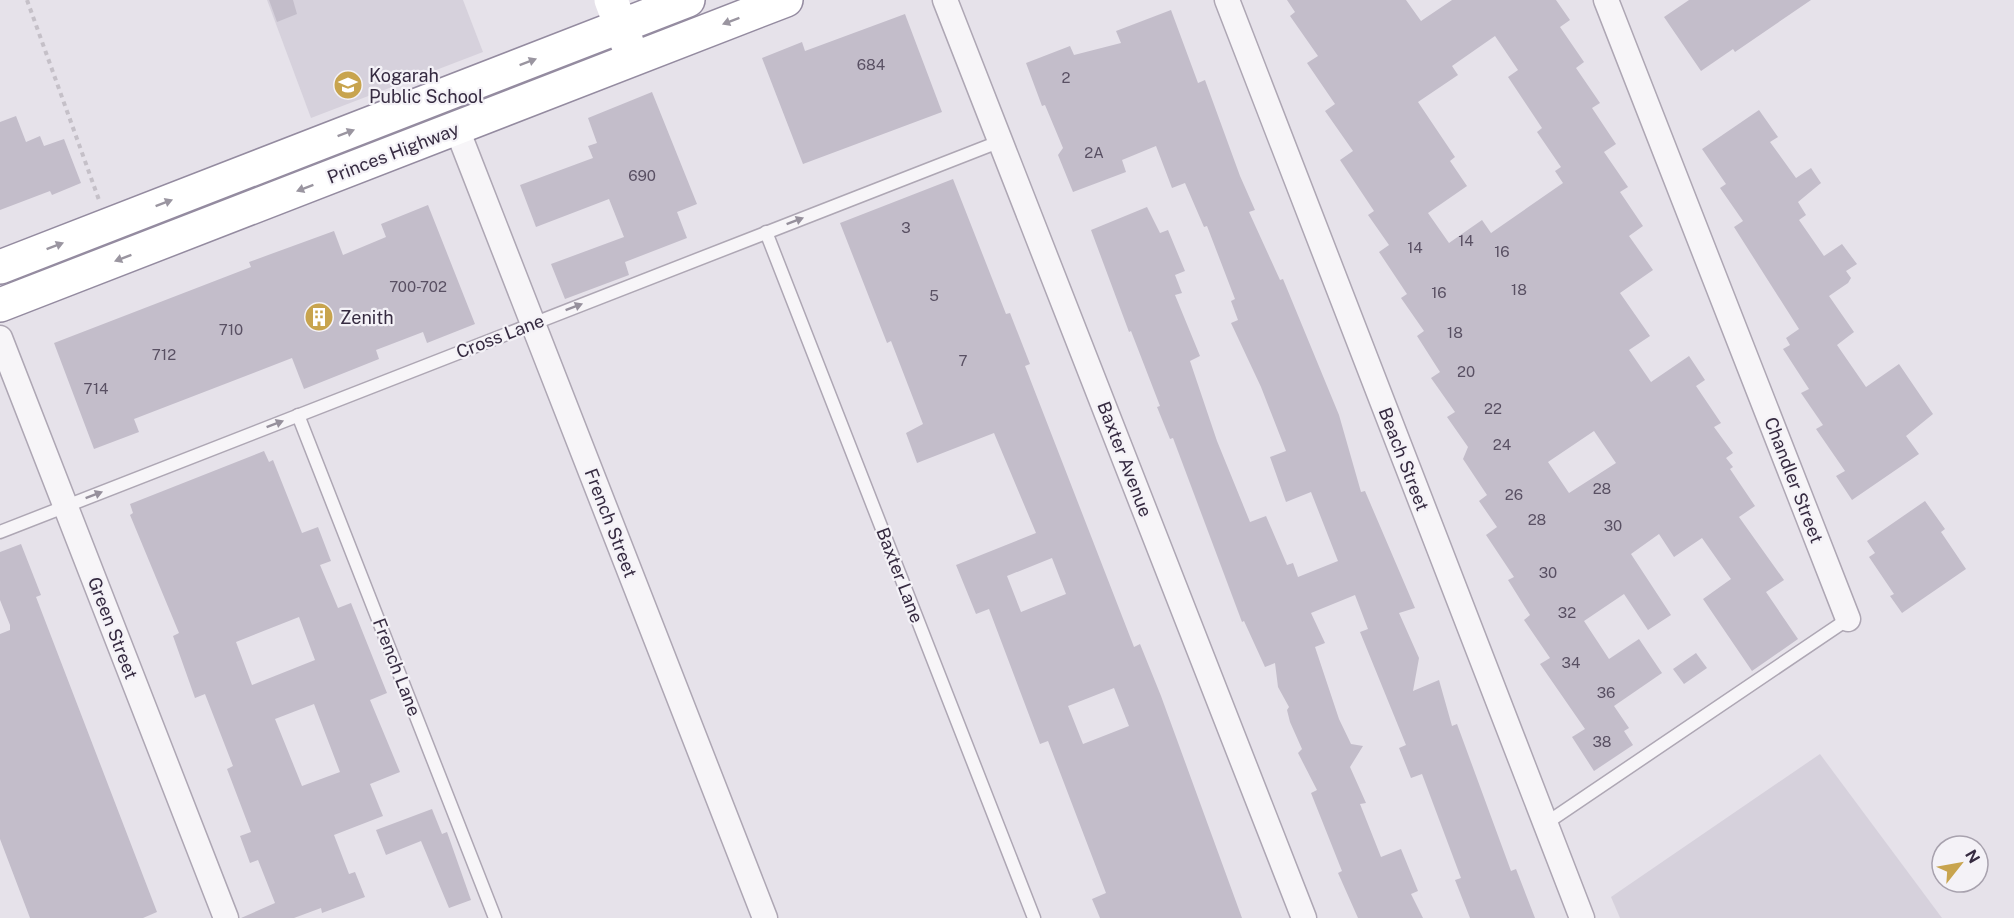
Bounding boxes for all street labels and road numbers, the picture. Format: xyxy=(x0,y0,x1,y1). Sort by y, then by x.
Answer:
street label: Princes Highway xyxy=(324,118,462,188)
street label: Cross Lane xyxy=(453,310,547,362)
street label: Baxter Avenue xyxy=(1093,398,1157,520)
street label: Beach Street xyxy=(1375,404,1433,514)
street label: Chandler Street xyxy=(1760,414,1828,546)
street label: French Street xyxy=(581,465,641,581)
street label: Baxter Lane xyxy=(872,524,928,626)
street label: Green Street xyxy=(84,574,142,682)
street label: French Lane xyxy=(369,615,425,719)

